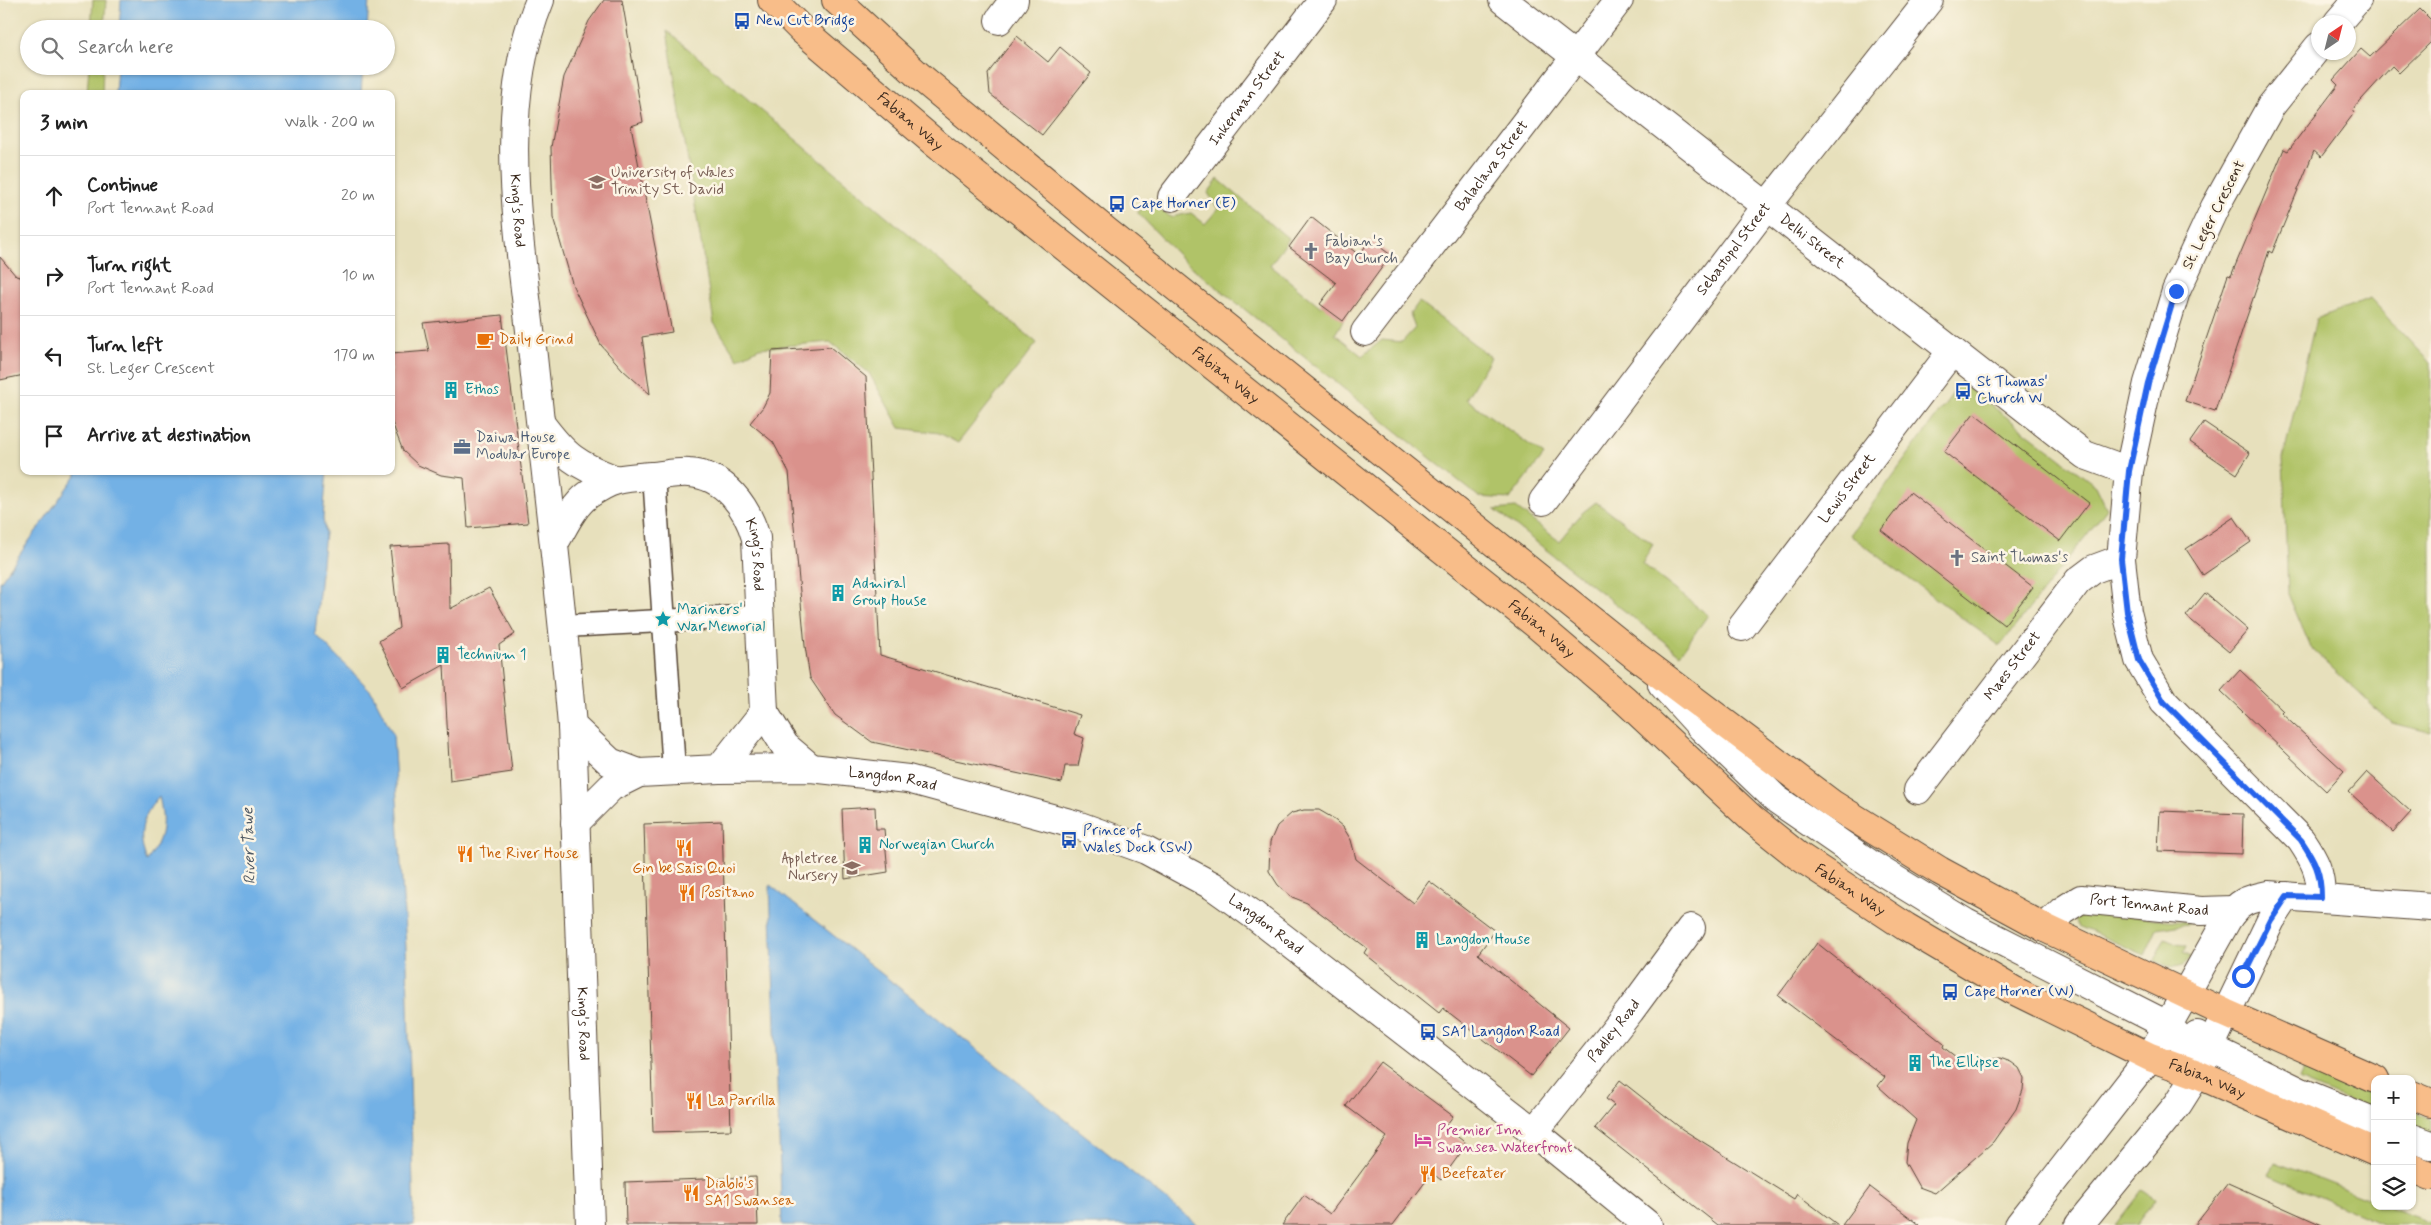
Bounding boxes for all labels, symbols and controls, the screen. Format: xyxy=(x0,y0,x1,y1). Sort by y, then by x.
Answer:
bus stop icon: New Cut Bridge xyxy=(732,11,752,31)
place label: New Cut Bridge xyxy=(756,11,855,32)
north arrow xyxy=(2311,15,2356,60)
search box xyxy=(20,20,395,75)
icon: search xyxy=(38,34,66,62)
text: Search here xyxy=(78,35,174,60)
street label: Inkerman Street xyxy=(1205,47,1290,150)
street label: Fabian Way xyxy=(873,88,947,156)
text: 3 min xyxy=(40,109,88,137)
text: Walk · 200 m xyxy=(284,112,375,133)
street label: Balaclava Street xyxy=(1451,116,1533,216)
street label: St. Leger Crescent xyxy=(2178,157,2251,273)
place label: University of Wales Trinity St. David xyxy=(611,163,734,200)
school or university icon: University of Wales Trinity St. David xyxy=(587,172,607,192)
text: Continue xyxy=(87,173,158,198)
street label: King's Road xyxy=(505,174,530,248)
icon: ahead xyxy=(40,182,68,210)
text: 20 m xyxy=(341,185,375,206)
bus stop icon: Cape Horner (E) xyxy=(1107,194,1127,214)
place label: Cape Horner (E) xyxy=(1131,194,1236,214)
text: Port Tennant Road xyxy=(87,198,214,219)
street label: Sebastopol Street xyxy=(1692,199,1776,300)
street label: Delhi Street xyxy=(1775,210,1849,273)
place label: Fabian's Bay Church xyxy=(1325,232,1398,269)
church icon: Fabian's Bay Church xyxy=(1301,241,1321,261)
text: Turn right xyxy=(87,253,171,278)
icon: right xyxy=(40,262,68,290)
text: 10 m xyxy=(342,265,375,286)
text: Port Tennant Road xyxy=(87,278,214,299)
route end xyxy=(2165,280,2188,303)
cafe icon: Daily Grind xyxy=(475,330,495,350)
place label: Daily Grind xyxy=(499,330,573,350)
text: Turn left xyxy=(87,333,163,358)
icon: left xyxy=(40,342,68,370)
street label: Fabian Way xyxy=(1187,342,1264,409)
text: 170 m xyxy=(333,345,375,366)
text: St. Leger Crescent xyxy=(87,358,215,379)
place label: St Thomas' Church W xyxy=(1977,372,2048,409)
building icon: Ethos xyxy=(441,380,461,400)
place label: Ethos xyxy=(465,380,499,400)
bus stop icon: St Thomas' Church W xyxy=(1953,381,1973,401)
icon: arrive xyxy=(40,422,68,450)
text: Arrive at destination xyxy=(87,423,251,448)
place label: Daiwa House Modular Europe xyxy=(476,428,570,465)
office icon: Daiwa House Modular Europe xyxy=(452,437,472,457)
street label: Lewis Street xyxy=(1814,449,1881,528)
street label: King's Road xyxy=(740,515,768,592)
church icon: Saint Thomas's xyxy=(1947,548,1967,568)
place label: Saint Thomas's xyxy=(1971,548,2068,568)
place label: Admiral Group House xyxy=(852,574,927,611)
building icon: Admiral Group House xyxy=(828,583,848,603)
street label: Fabian Way xyxy=(1504,595,1579,663)
place label: Mariners' War Memorial xyxy=(677,600,765,637)
place icon: Mariners' War Memorial xyxy=(653,609,673,629)
street label: Maes Street xyxy=(1980,627,2046,705)
building icon: Technium 1 xyxy=(433,645,453,665)
place label: Technium 1 xyxy=(457,645,526,665)
street label: Langdon Road xyxy=(847,762,939,796)
water label: River Tawe xyxy=(237,806,261,885)
place label: Prince of Wales Dock (SW) xyxy=(1083,821,1193,858)
bus stop icon: Prince of Wales Dock (SW) xyxy=(1059,830,1079,850)
building icon: Norwegian Church xyxy=(855,835,875,855)
place label: Norwegian Church xyxy=(879,835,995,855)
restaurant icon: Gin be Sais Quoi xyxy=(674,838,694,858)
restaurant icon: The River House xyxy=(455,844,475,864)
place label: The River House xyxy=(479,844,579,864)
place label: Appletree Nursery xyxy=(782,849,838,886)
school or university icon: Appletree Nursery xyxy=(842,858,862,878)
place label: Gin be Sais Quoi xyxy=(632,859,736,879)
street label: Fabian Way xyxy=(1811,859,1890,921)
restaurant icon: Positano xyxy=(677,883,697,903)
place label: Positano xyxy=(701,883,754,903)
street label: Langdon Road xyxy=(1224,890,1307,959)
street label: Port Tennant Road xyxy=(2089,890,2209,921)
building icon: Langdon House xyxy=(1412,930,1432,950)
place label: Langdon House xyxy=(1436,930,1530,951)
route start xyxy=(2232,965,2255,988)
bus stop icon: Cape Horner (W) xyxy=(1940,982,1960,1002)
place label: Cape Horner (W) xyxy=(1964,982,2074,1002)
street label: King's Road xyxy=(571,987,594,1061)
street label: Padley Road xyxy=(1583,995,1645,1066)
bus stop icon: SA1 Langdon Road xyxy=(1418,1022,1438,1042)
place label: SA1 Langdon Road xyxy=(1442,1022,1560,1043)
building icon: The Ellipse xyxy=(1905,1053,1925,1073)
place label: The Ellipse xyxy=(1929,1053,1999,1073)
street label: Fabian Way xyxy=(2166,1055,2249,1104)
map controls xyxy=(2371,1075,2416,1210)
button: + xyxy=(2371,1075,2416,1120)
restaurant icon: La Parrilla xyxy=(684,1091,704,1111)
place label: La Parrilla xyxy=(708,1091,776,1111)
button: − xyxy=(2371,1120,2416,1165)
place label: Premier Inn Swansea Waterfront xyxy=(1437,1121,1573,1158)
hotel icon: Premier Inn Swansea Waterfront xyxy=(1413,1130,1433,1150)
restaurant icon: Beefeater xyxy=(1418,1164,1438,1184)
place label: Beefeater xyxy=(1442,1164,1506,1184)
button: layers xyxy=(2371,1165,2416,1210)
place label: Diablo's SA1 Swansea xyxy=(705,1174,795,1211)
restaurant icon: Diablo's SA1 Swansea xyxy=(681,1183,701,1203)

